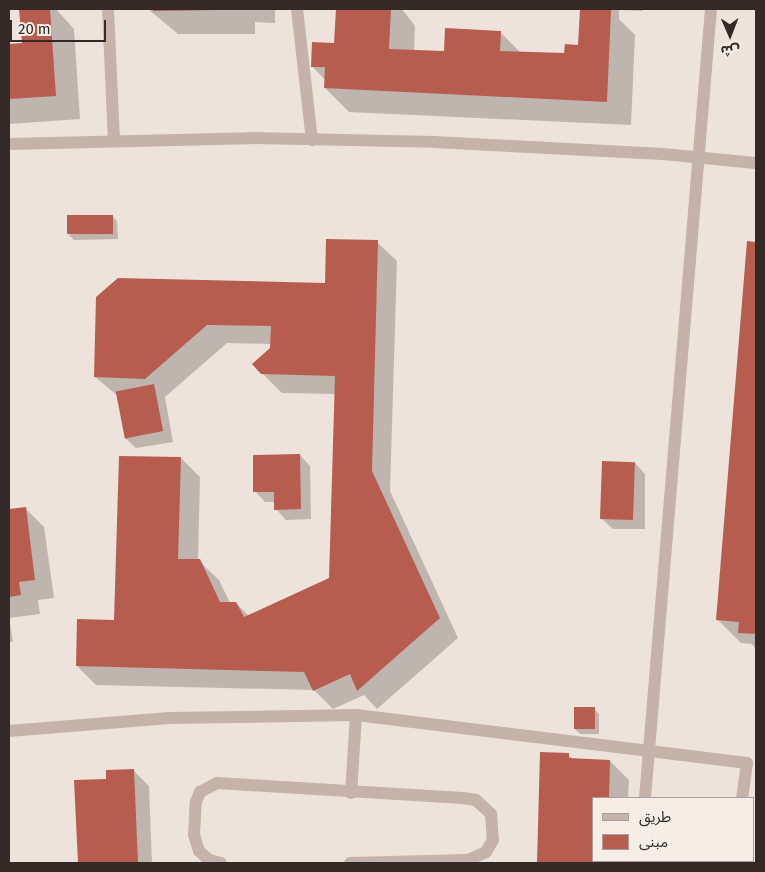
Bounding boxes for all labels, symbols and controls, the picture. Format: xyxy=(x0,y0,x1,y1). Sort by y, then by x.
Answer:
scale bar xyxy=(12,10,109,42)
north arrow xyxy=(705,10,755,60)
text: 20 m xyxy=(18,20,51,38)
text: ش xyxy=(721,42,740,59)
legend xyxy=(592,797,755,862)
text: طريق xyxy=(639,808,671,826)
text: مبنى xyxy=(639,833,668,851)

